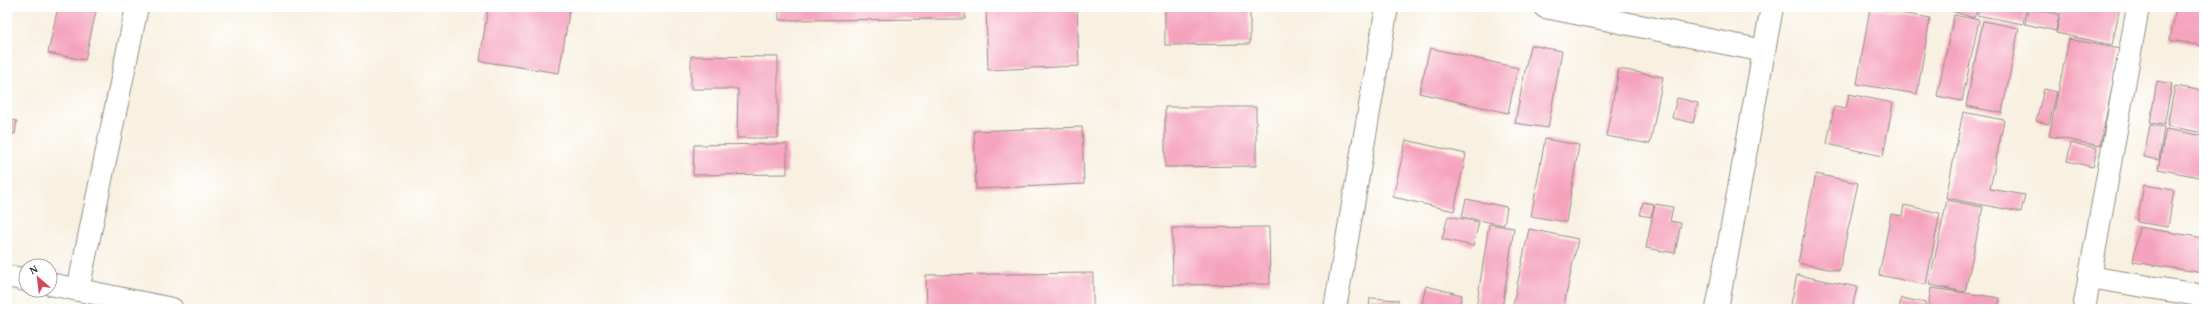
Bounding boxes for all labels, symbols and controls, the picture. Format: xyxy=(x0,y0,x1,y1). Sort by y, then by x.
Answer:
north arrow xyxy=(18,258,58,298)
text: N xyxy=(26,260,41,278)

